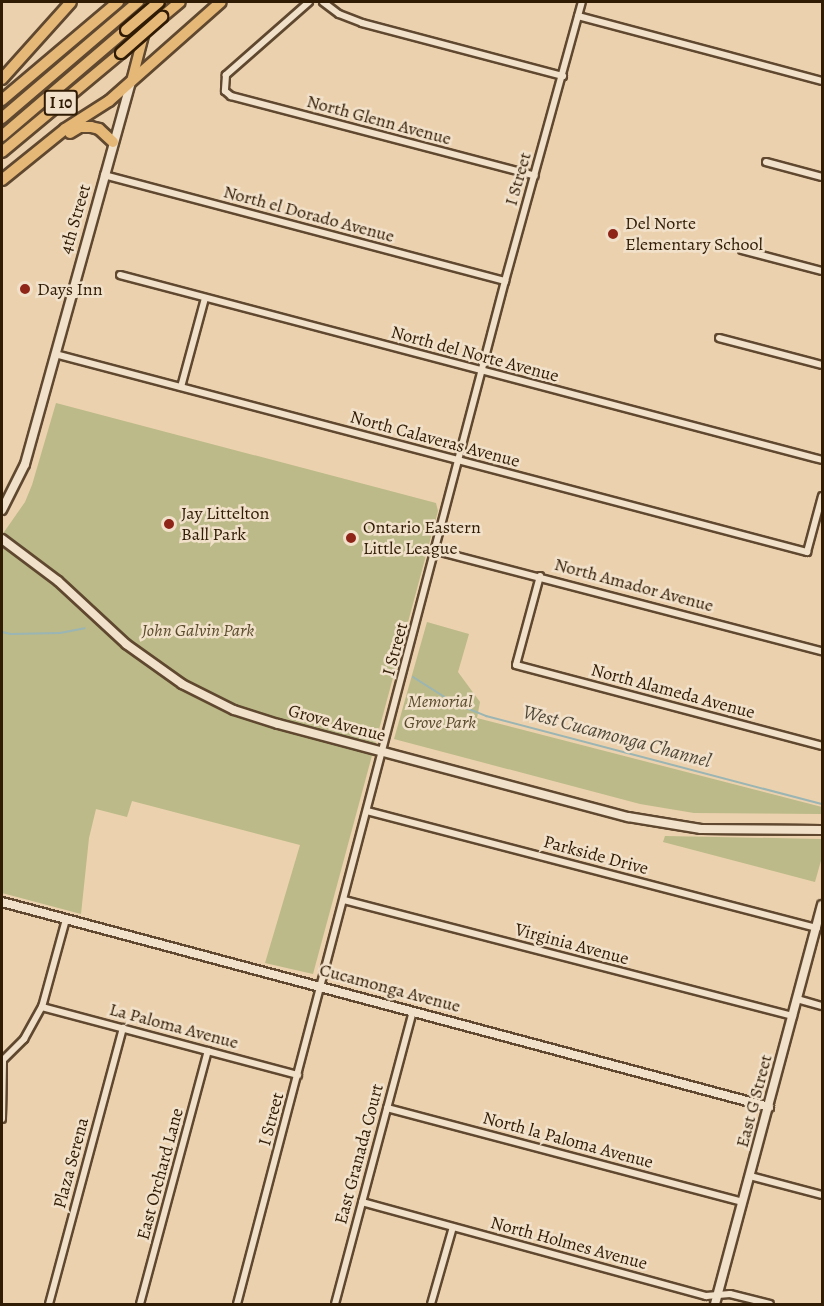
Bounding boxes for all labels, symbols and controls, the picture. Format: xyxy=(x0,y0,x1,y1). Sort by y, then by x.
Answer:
road number: I 10 xyxy=(43,90,79,116)
street label: North Glenn Avenue xyxy=(304,90,454,150)
street label: I Street xyxy=(500,150,536,208)
street label: North el Dorado Avenue xyxy=(221,181,397,247)
street label: 4th Street xyxy=(55,182,95,256)
place label: Del Norte Elementary School xyxy=(625,213,763,256)
marker: Del Norte Elementary School xyxy=(606,227,620,241)
place label: Days Inn xyxy=(37,278,103,300)
marker: Days Inn xyxy=(18,282,32,296)
street label: North del Norte Avenue xyxy=(389,321,561,387)
street label: North Calaveras Avenue xyxy=(348,406,522,472)
place label: Jay Littelton Ball Park xyxy=(181,503,269,546)
marker: Jay Littelton Ball Park xyxy=(162,517,176,531)
place label: Ontario Eastern Little League xyxy=(363,517,481,560)
marker: Ontario Eastern Little League xyxy=(344,531,358,545)
street label: North Amador Avenue xyxy=(552,553,716,617)
park label: John Galvin Park xyxy=(142,619,254,641)
street label: I Street xyxy=(378,620,412,678)
street label: North Alameda Avenue xyxy=(589,659,757,723)
park label: Memorial Grove Park xyxy=(404,691,476,734)
water label: West Cucamonga Channel xyxy=(520,699,714,773)
street label: Grove Avenue xyxy=(286,700,388,746)
street label: Parkside Drive xyxy=(541,831,651,879)
street label: Virginia Avenue xyxy=(513,918,631,970)
street label: Cucamonga Avenue xyxy=(317,959,463,1017)
street label: La Paloma Avenue xyxy=(107,998,241,1054)
street label: East G Street xyxy=(731,1052,777,1150)
street label: East Granada Court xyxy=(330,1081,388,1227)
street label: I Street xyxy=(254,1090,288,1148)
street label: East Orchard Lane xyxy=(132,1106,188,1242)
street label: North la Paloma Avenue xyxy=(480,1107,656,1173)
street label: Plaza Serena xyxy=(49,1115,93,1211)
street label: North Holmes Avenue xyxy=(488,1212,650,1274)

